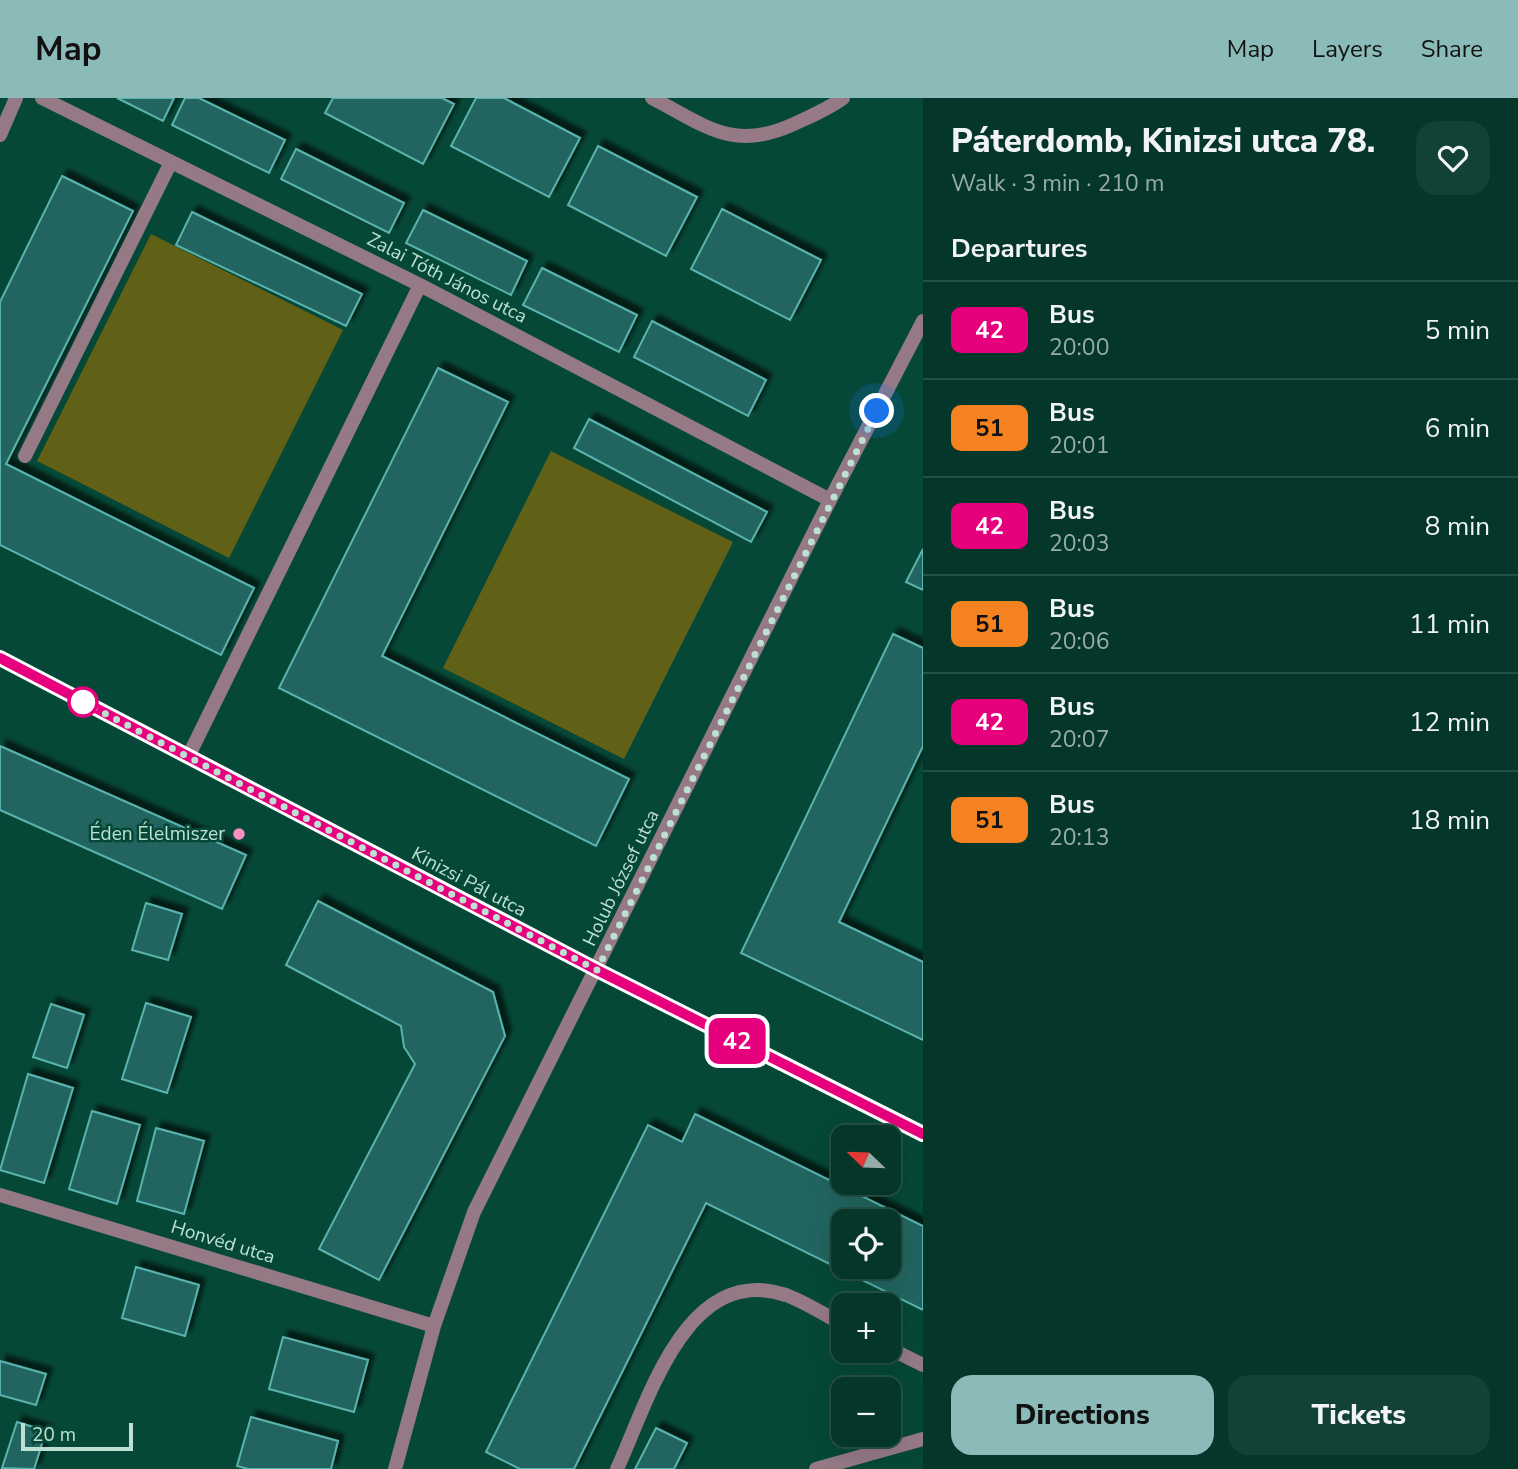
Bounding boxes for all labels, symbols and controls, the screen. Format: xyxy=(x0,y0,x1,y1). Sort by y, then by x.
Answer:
text: Map xyxy=(35,27,102,72)
text: Map xyxy=(1227,33,1274,65)
text: Layers xyxy=(1312,33,1383,65)
text: Share xyxy=(1421,33,1483,65)
text: Páterdomb, Kinizsi utca 78. xyxy=(951,119,1375,164)
button: heart xyxy=(1416,121,1490,195)
text: Walk · 3 min · 210 m xyxy=(951,168,1164,199)
street label: Zalai Tóth János utca xyxy=(362,226,532,330)
text: Departures xyxy=(951,231,1087,266)
text: Bus xyxy=(1049,297,1095,332)
text: 5 min xyxy=(1425,313,1490,348)
text: 42 xyxy=(975,314,1004,346)
text: 20:00 xyxy=(1049,332,1109,363)
your location xyxy=(859,393,894,428)
text: Bus xyxy=(1049,395,1095,430)
text: 6 min xyxy=(1425,411,1490,446)
text: 51 xyxy=(975,412,1004,444)
text: 20:01 xyxy=(1049,430,1109,461)
text: Bus xyxy=(1049,493,1095,528)
text: 8 min xyxy=(1425,509,1490,544)
text: 42 xyxy=(975,510,1004,542)
text: 20:03 xyxy=(1049,528,1109,559)
text: Bus xyxy=(1049,591,1095,626)
text: 11 min xyxy=(1409,607,1490,642)
text: 51 xyxy=(975,608,1004,640)
text: 20:06 xyxy=(1049,626,1109,657)
unlabelled marker xyxy=(68,687,98,717)
text: Bus xyxy=(1049,689,1095,724)
text: 12 min xyxy=(1409,705,1490,740)
text: 42 xyxy=(975,706,1004,738)
text: 20:07 xyxy=(1049,724,1109,755)
text: Bus xyxy=(1049,787,1095,822)
text: 18 min xyxy=(1409,803,1490,838)
text: 51 xyxy=(975,804,1004,836)
street label: Holub József utca xyxy=(577,805,665,951)
place label: Éden Élelmiszer xyxy=(90,821,225,847)
text: 20:13 xyxy=(1049,822,1109,853)
marker: Éden Élelmiszer xyxy=(231,826,247,842)
street label: Kinizsi Pál utca xyxy=(407,841,531,923)
line badge: 42 xyxy=(706,1018,768,1064)
text: 42 xyxy=(723,1025,751,1057)
north arrow xyxy=(831,1125,901,1195)
map controls xyxy=(831,1125,901,1447)
button: locate xyxy=(831,1209,901,1279)
street label: Honvéd utca xyxy=(168,1214,278,1270)
button: + xyxy=(831,1293,901,1363)
button: Directions xyxy=(951,1375,1214,1455)
button: Tickets xyxy=(1228,1375,1490,1455)
button: − xyxy=(831,1377,901,1447)
scale bar xyxy=(21,1420,133,1452)
text: 20 m xyxy=(32,1422,76,1448)

